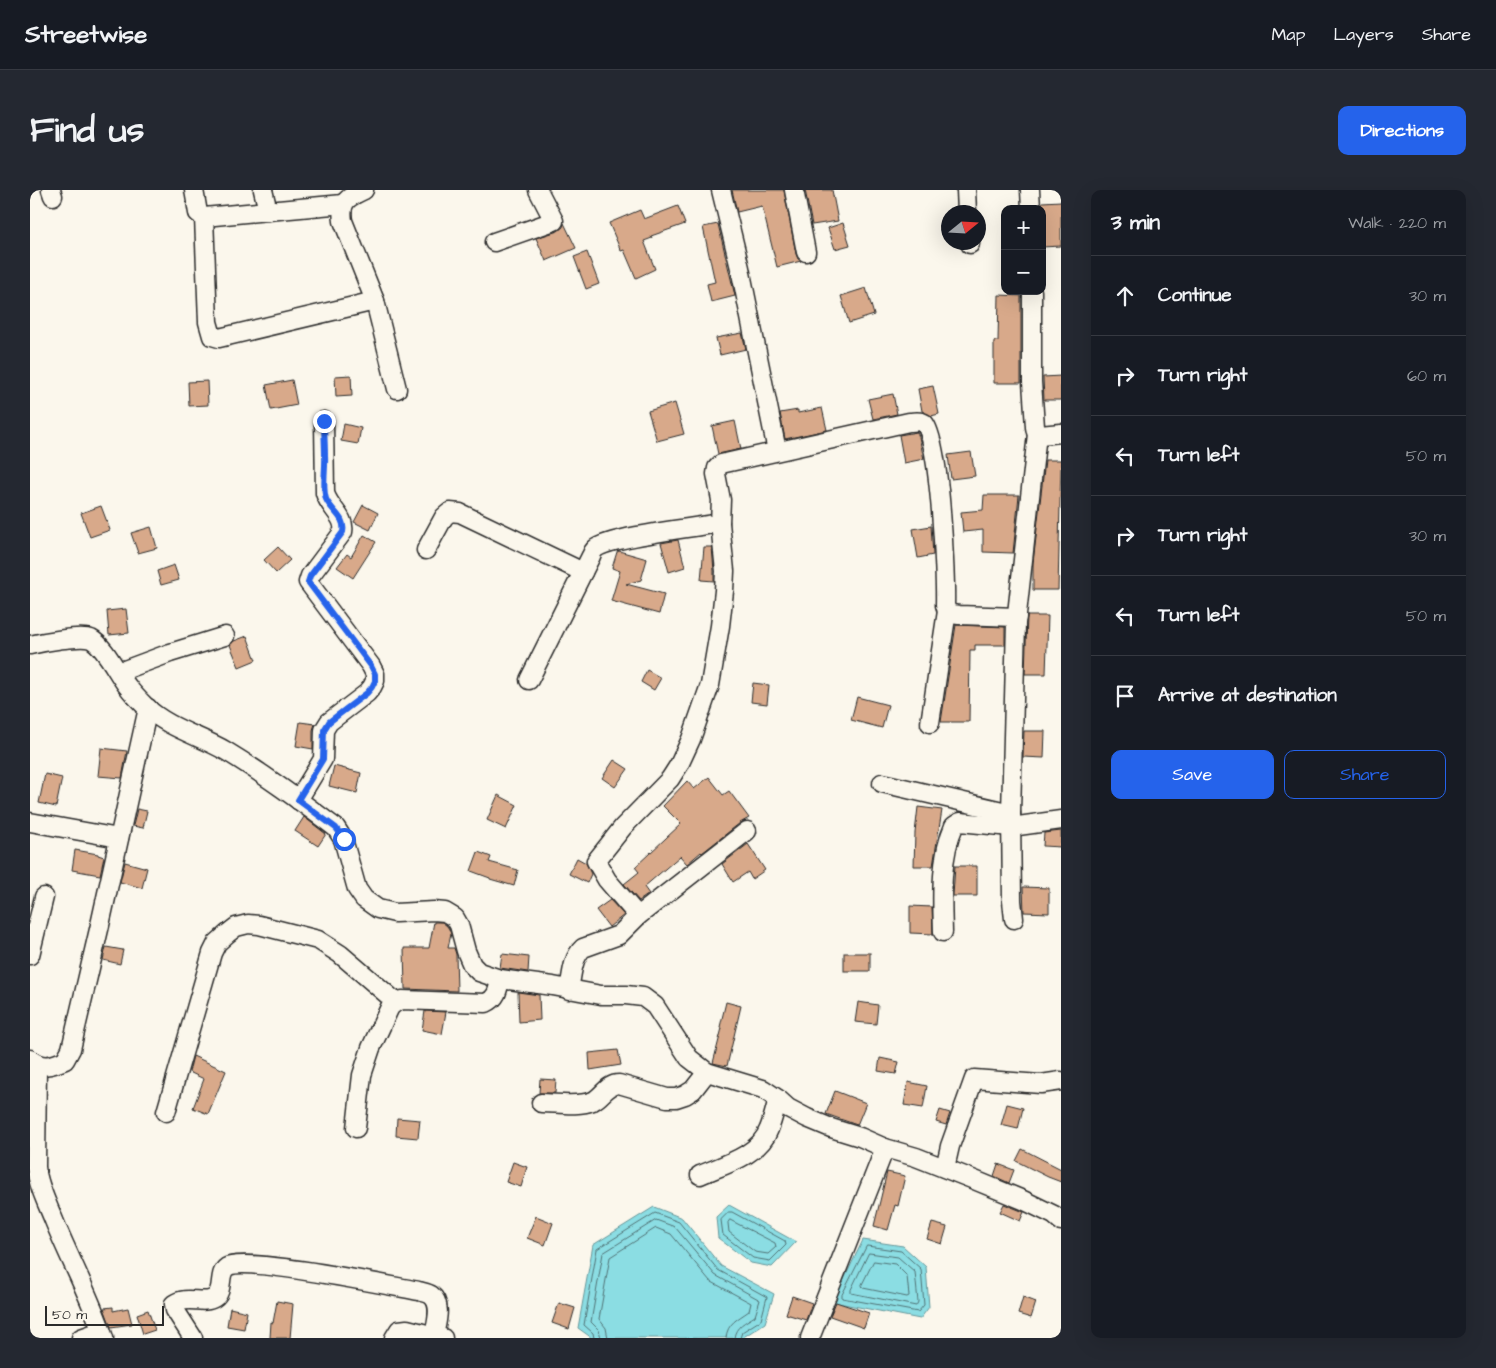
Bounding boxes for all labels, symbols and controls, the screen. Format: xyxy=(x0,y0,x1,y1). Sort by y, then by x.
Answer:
text: Streetwise xyxy=(25,18,147,52)
text: Map xyxy=(1271,22,1305,47)
text: Layers xyxy=(1333,22,1394,47)
text: Share xyxy=(1422,22,1471,47)
text: Find us xyxy=(30,106,144,155)
button: Directions xyxy=(1338,106,1466,155)
north arrow xyxy=(941,205,986,250)
map controls xyxy=(1001,205,1046,295)
button: + xyxy=(1001,205,1046,250)
text: 3 min xyxy=(1111,208,1160,237)
text: Walk · 220 m xyxy=(1348,212,1446,234)
button: − xyxy=(1001,250,1046,295)
icon: ahead xyxy=(1111,282,1139,310)
text: Continue xyxy=(1158,282,1232,309)
text: 30 m xyxy=(1409,285,1446,307)
icon: right xyxy=(1111,362,1139,390)
text: Turn right xyxy=(1158,362,1247,389)
text: 60 m xyxy=(1407,365,1446,387)
route end xyxy=(313,410,336,433)
icon: left xyxy=(1111,442,1139,470)
text: Turn left xyxy=(1158,442,1239,469)
text: 50 m xyxy=(1406,445,1446,467)
icon: right xyxy=(1111,522,1139,550)
text: Turn right xyxy=(1158,522,1247,549)
text: 30 m xyxy=(1409,525,1446,547)
icon: left xyxy=(1111,602,1139,630)
text: Turn left xyxy=(1158,602,1239,629)
text: 50 m xyxy=(1406,605,1446,627)
icon: arrive xyxy=(1111,682,1139,710)
text: Arrive at destination xyxy=(1158,682,1337,709)
button: Save xyxy=(1111,750,1274,799)
button: Share xyxy=(1284,750,1446,799)
route start xyxy=(333,828,356,851)
scale bar xyxy=(45,1303,164,1326)
text: 50 m xyxy=(52,1305,87,1325)

